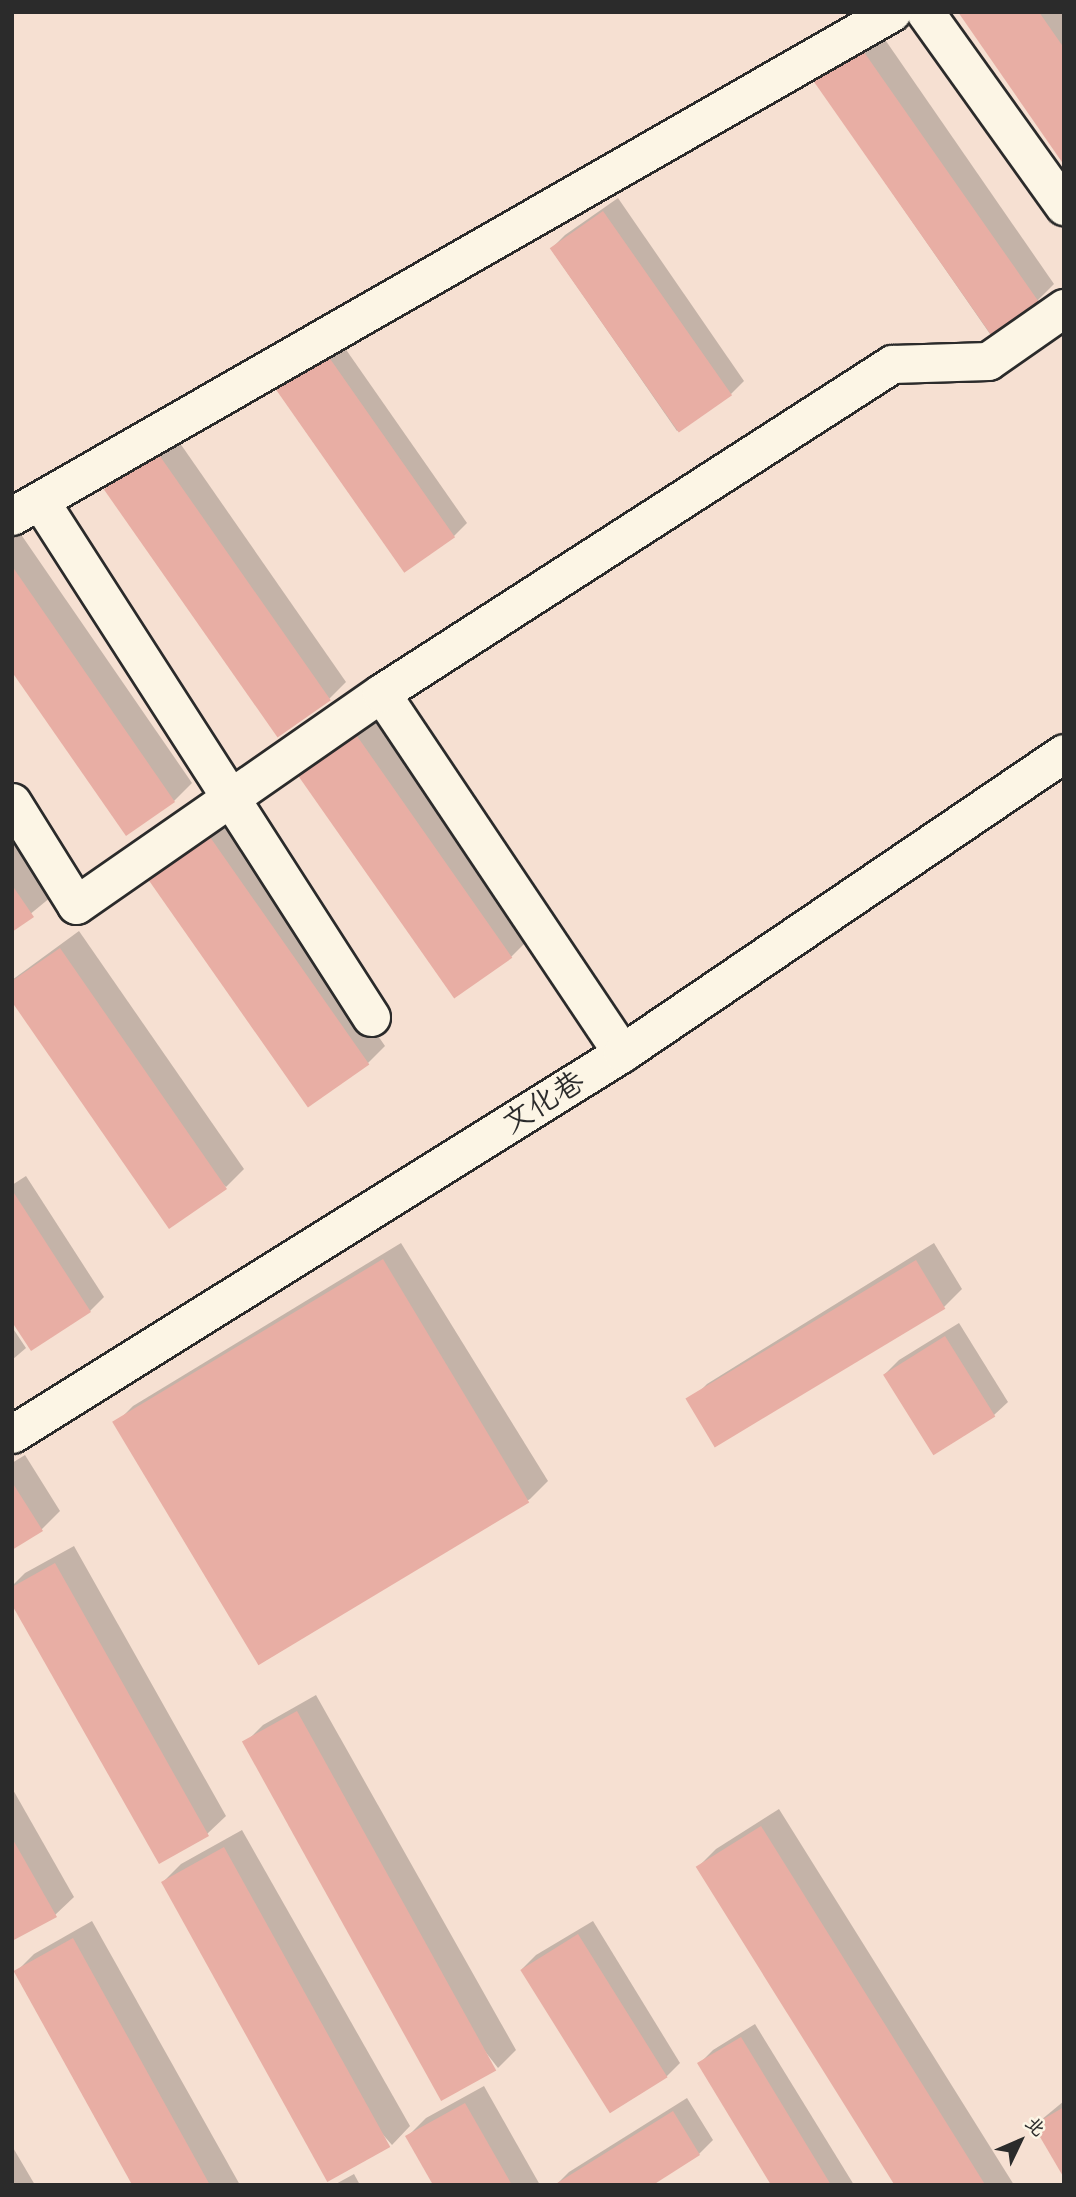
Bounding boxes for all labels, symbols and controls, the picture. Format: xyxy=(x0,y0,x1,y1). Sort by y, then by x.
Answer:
street label: 文化巷 xyxy=(495,1063,591,1141)
north arrow xyxy=(985,2106,1055,2176)
text: 北 xyxy=(1021,2111,1050,2141)

